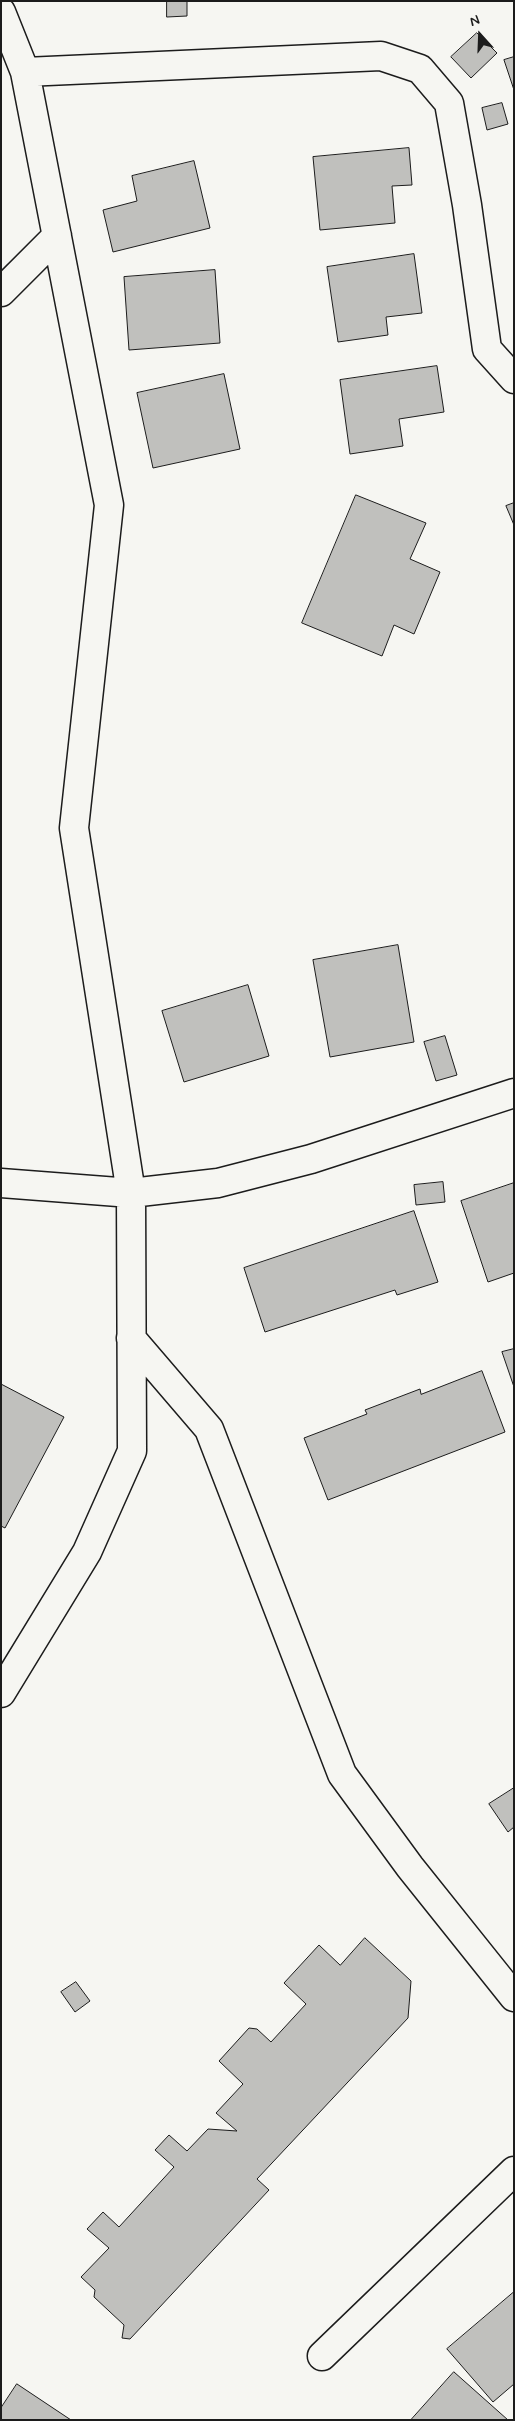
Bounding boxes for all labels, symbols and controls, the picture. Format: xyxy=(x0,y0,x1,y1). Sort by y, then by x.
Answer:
north arrow xyxy=(455,10,505,60)
text: N xyxy=(467,11,482,31)

